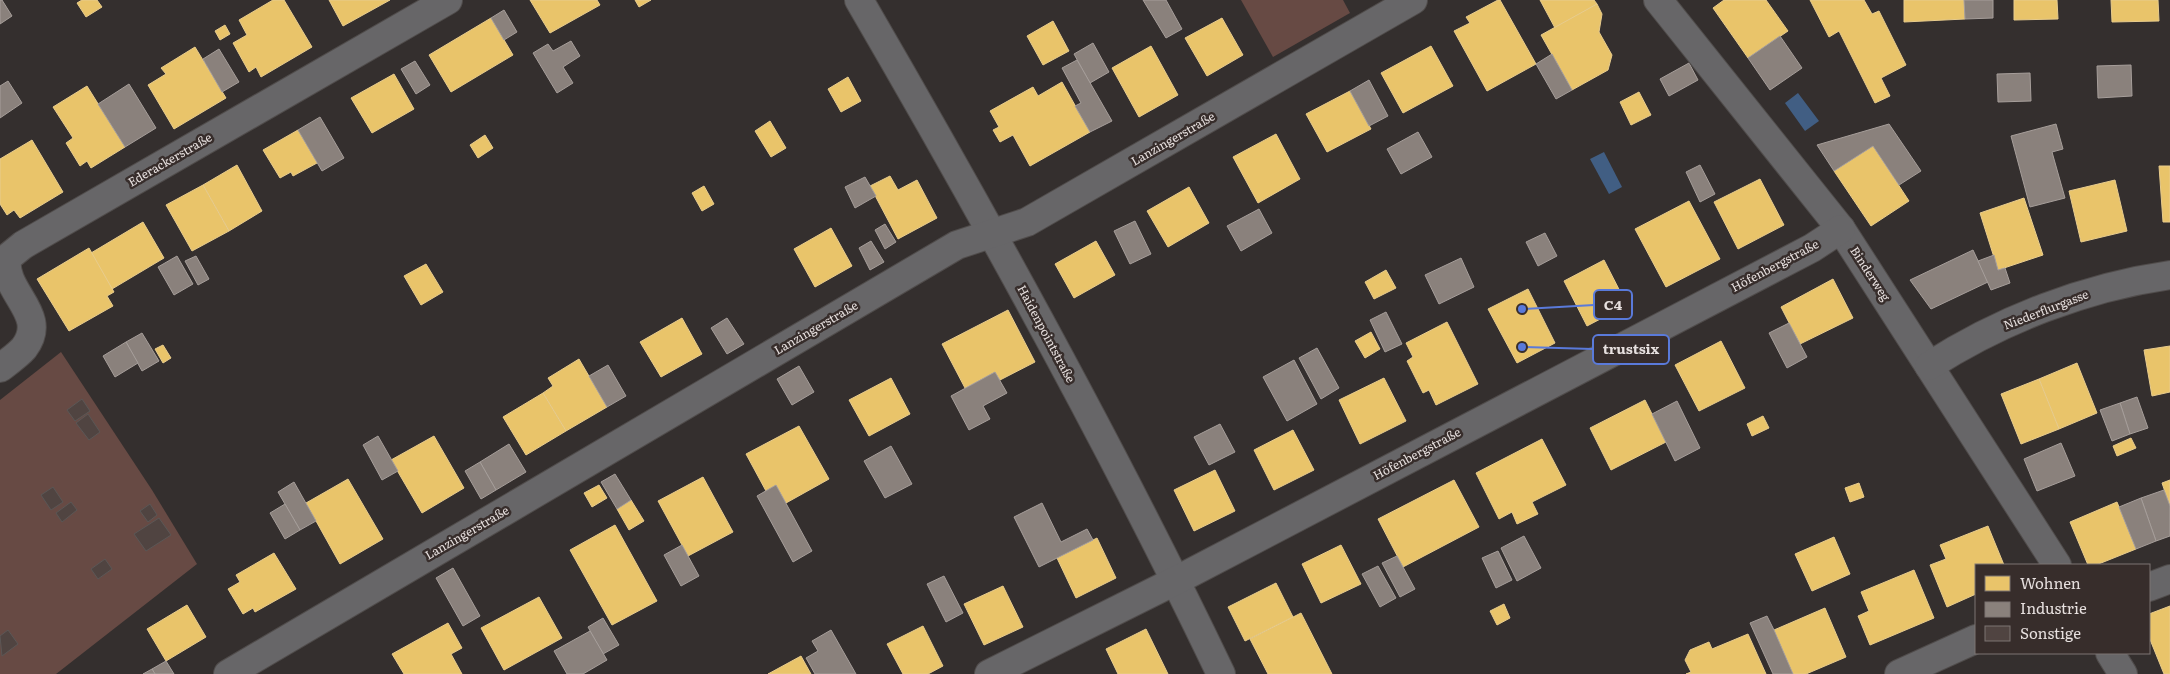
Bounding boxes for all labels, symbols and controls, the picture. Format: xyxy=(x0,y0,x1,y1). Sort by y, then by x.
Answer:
street label: Lanzingerstraße xyxy=(1127,107,1218,170)
street label: Ederackerstraße xyxy=(124,128,215,191)
street label: Höfenbergstraße xyxy=(1727,234,1822,296)
street label: Binderweg xyxy=(1846,243,1895,305)
street label: Haidenpointstraße xyxy=(1013,281,1080,386)
street label: Niederflurgasse xyxy=(2000,285,2091,334)
callout: C4 xyxy=(1594,290,1632,319)
text: C4 xyxy=(1604,294,1623,314)
street label: Lanzingerstraße xyxy=(770,296,861,359)
callout: trustsix xyxy=(1593,335,1669,364)
text: trustsix xyxy=(1603,338,1660,358)
street label: Höfenbergstraße xyxy=(1369,422,1464,484)
street label: Lanzingerstraße xyxy=(421,501,512,564)
legend xyxy=(1975,564,2150,654)
text: Wohnen xyxy=(2020,571,2081,594)
text: Industrie xyxy=(2020,596,2087,619)
text: Sonstige xyxy=(2020,621,2081,644)

